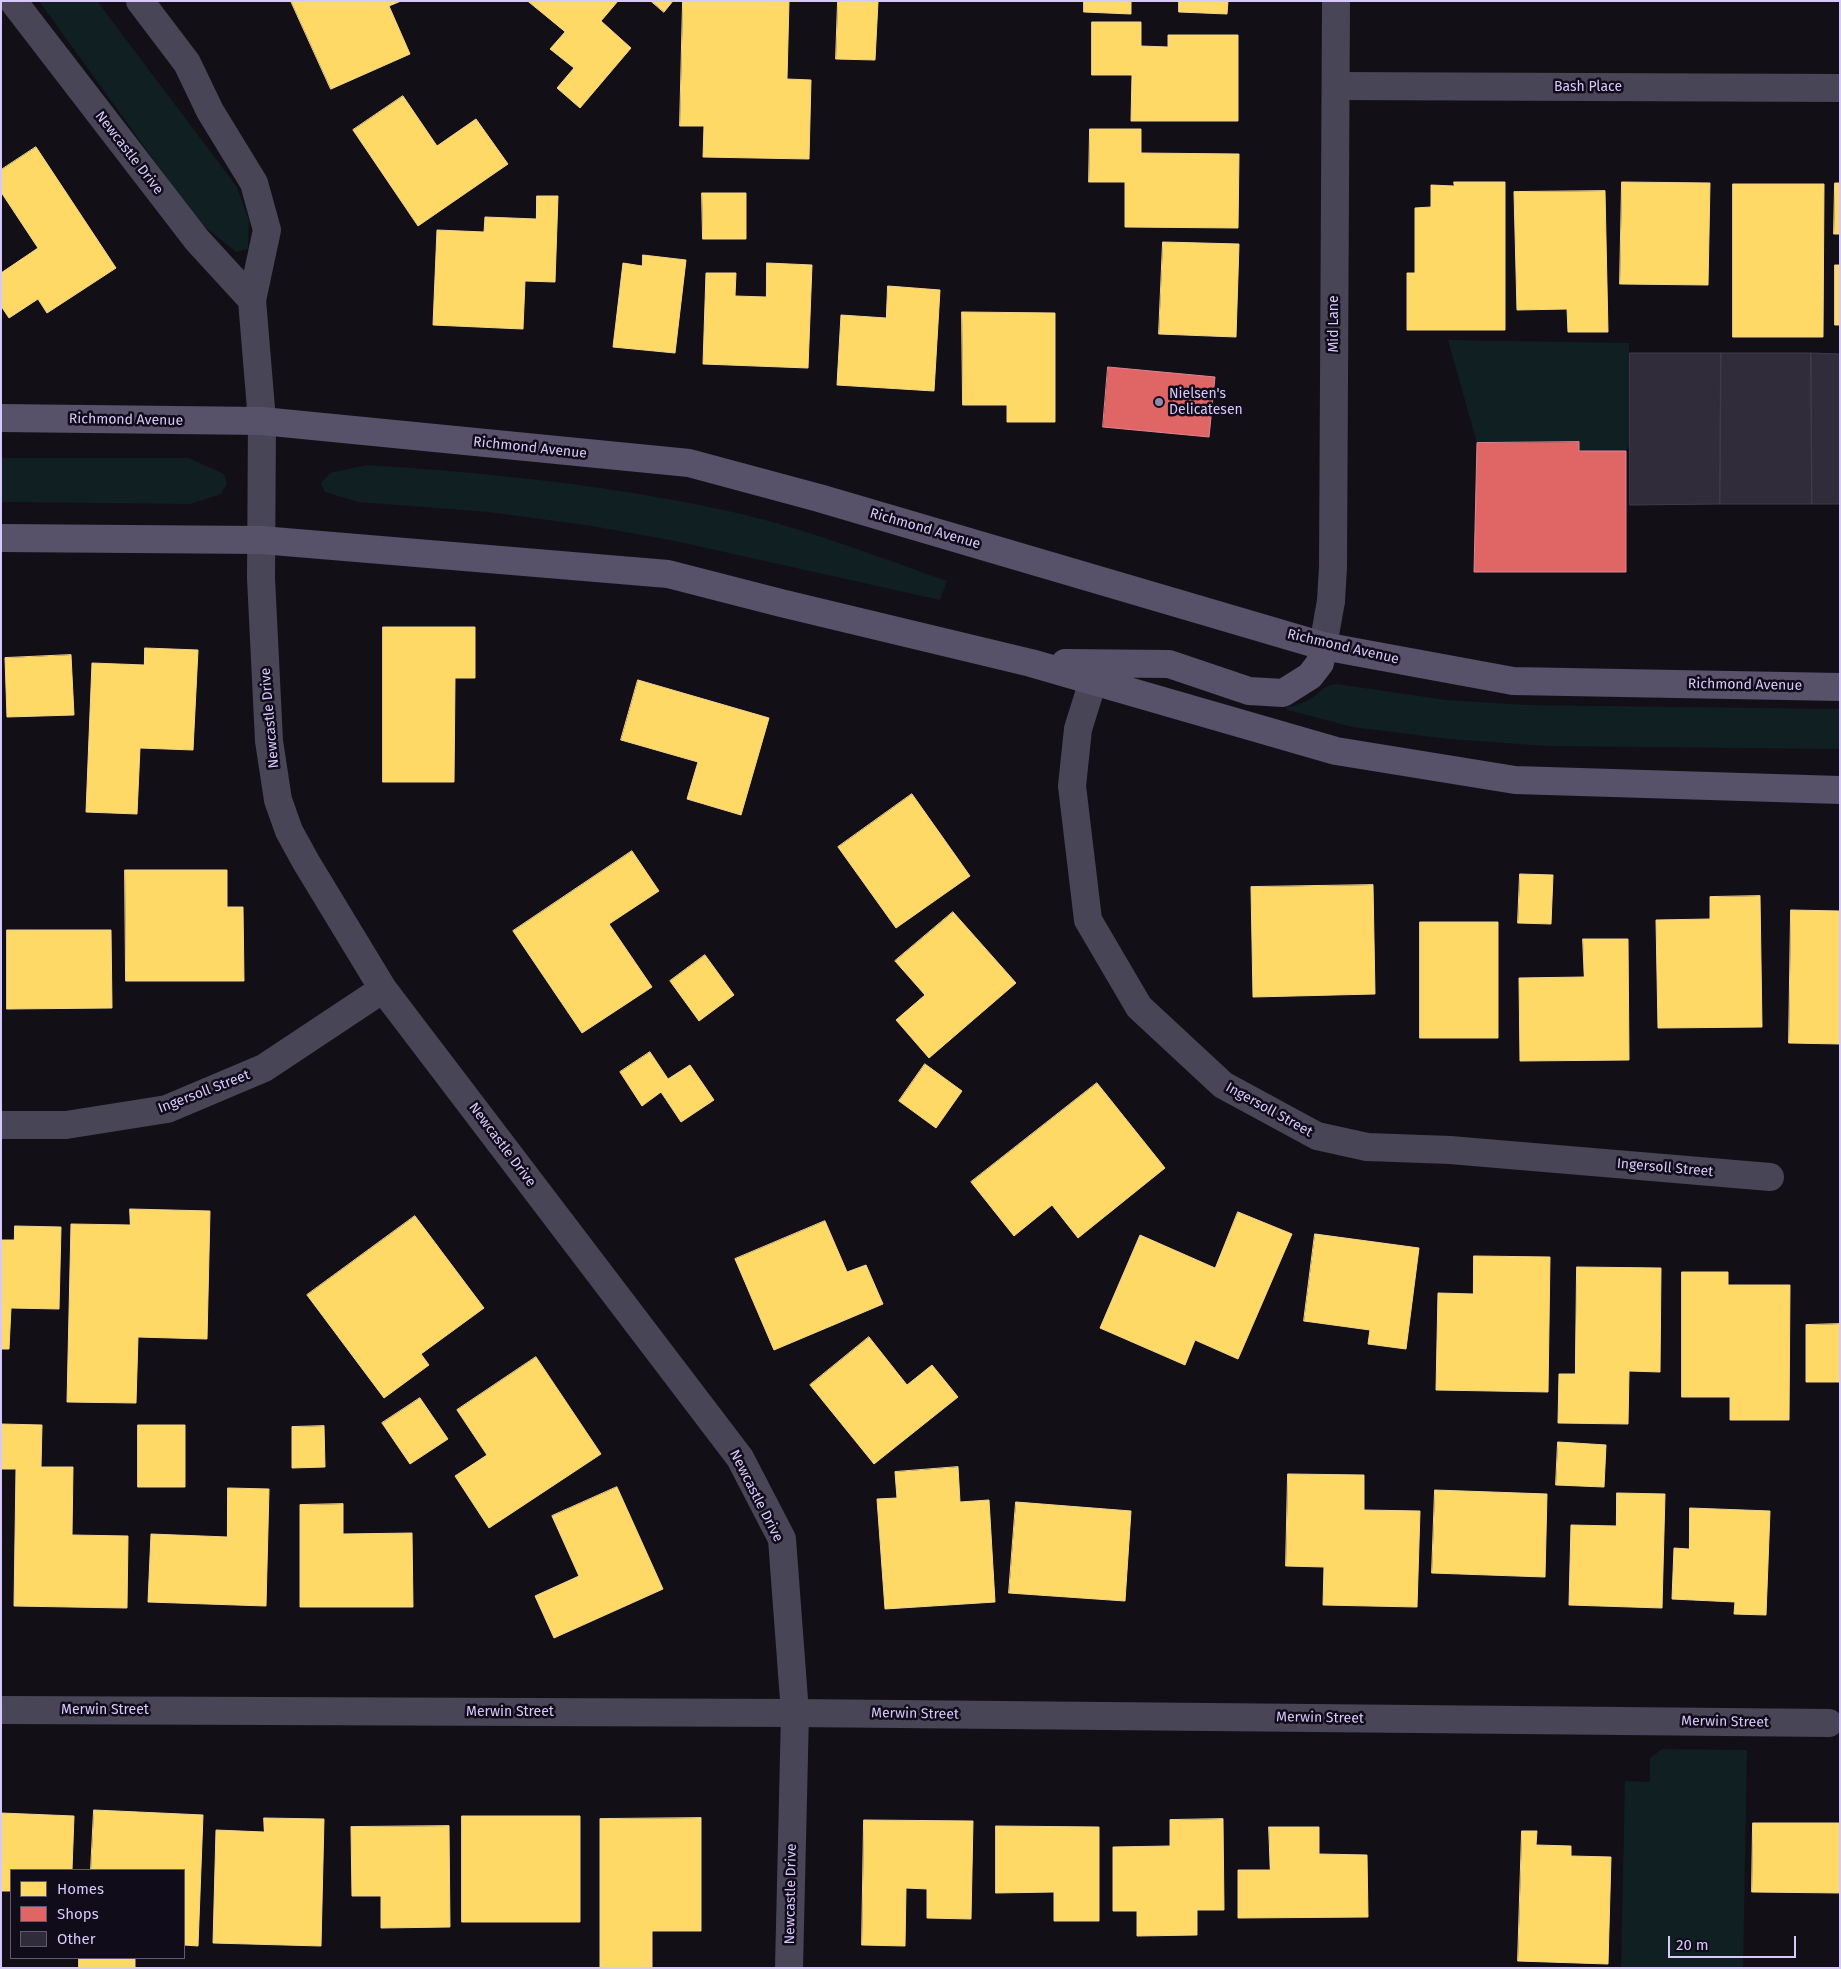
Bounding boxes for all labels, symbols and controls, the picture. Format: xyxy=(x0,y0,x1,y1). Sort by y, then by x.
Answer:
street label: Bash Place xyxy=(1554,79,1622,95)
street label: Newcastle Drive xyxy=(91,108,167,198)
street label: Mid Lane xyxy=(1326,295,1342,353)
place label: Nielsen's Delicatesen xyxy=(1169,386,1243,418)
marker: Nielsen's Delicatesen xyxy=(1153,396,1165,408)
street label: Richmond Avenue xyxy=(69,411,183,429)
street label: Richmond Avenue xyxy=(472,434,588,462)
street label: Richmond Avenue xyxy=(868,505,982,553)
street label: Richmond Avenue xyxy=(1285,626,1401,668)
street label: Newcastle Drive xyxy=(257,667,283,769)
street label: Richmond Avenue xyxy=(1688,676,1802,694)
street label: Ingersoll Street xyxy=(156,1067,252,1117)
street label: Ingersoll Street xyxy=(1223,1079,1315,1141)
street label: Newcastle Drive xyxy=(465,1100,539,1190)
street label: Ingersoll Street xyxy=(1616,1155,1714,1181)
street label: Newcastle Drive xyxy=(726,1447,786,1545)
street label: Merwin Street xyxy=(61,1702,149,1718)
street label: Merwin Street xyxy=(466,1704,554,1720)
street label: Merwin Street xyxy=(871,1705,959,1723)
street label: Merwin Street xyxy=(1276,1709,1364,1727)
street label: Merwin Street xyxy=(1681,1713,1769,1731)
street label: Newcastle Drive xyxy=(782,1843,800,1945)
legend xyxy=(10,1869,185,1959)
text: Homes xyxy=(57,1880,104,1898)
text: Shops xyxy=(57,1905,99,1923)
scale bar xyxy=(1671,1926,1798,1958)
text: Other xyxy=(57,1930,96,1948)
text: 20 m xyxy=(1676,1936,1709,1954)

